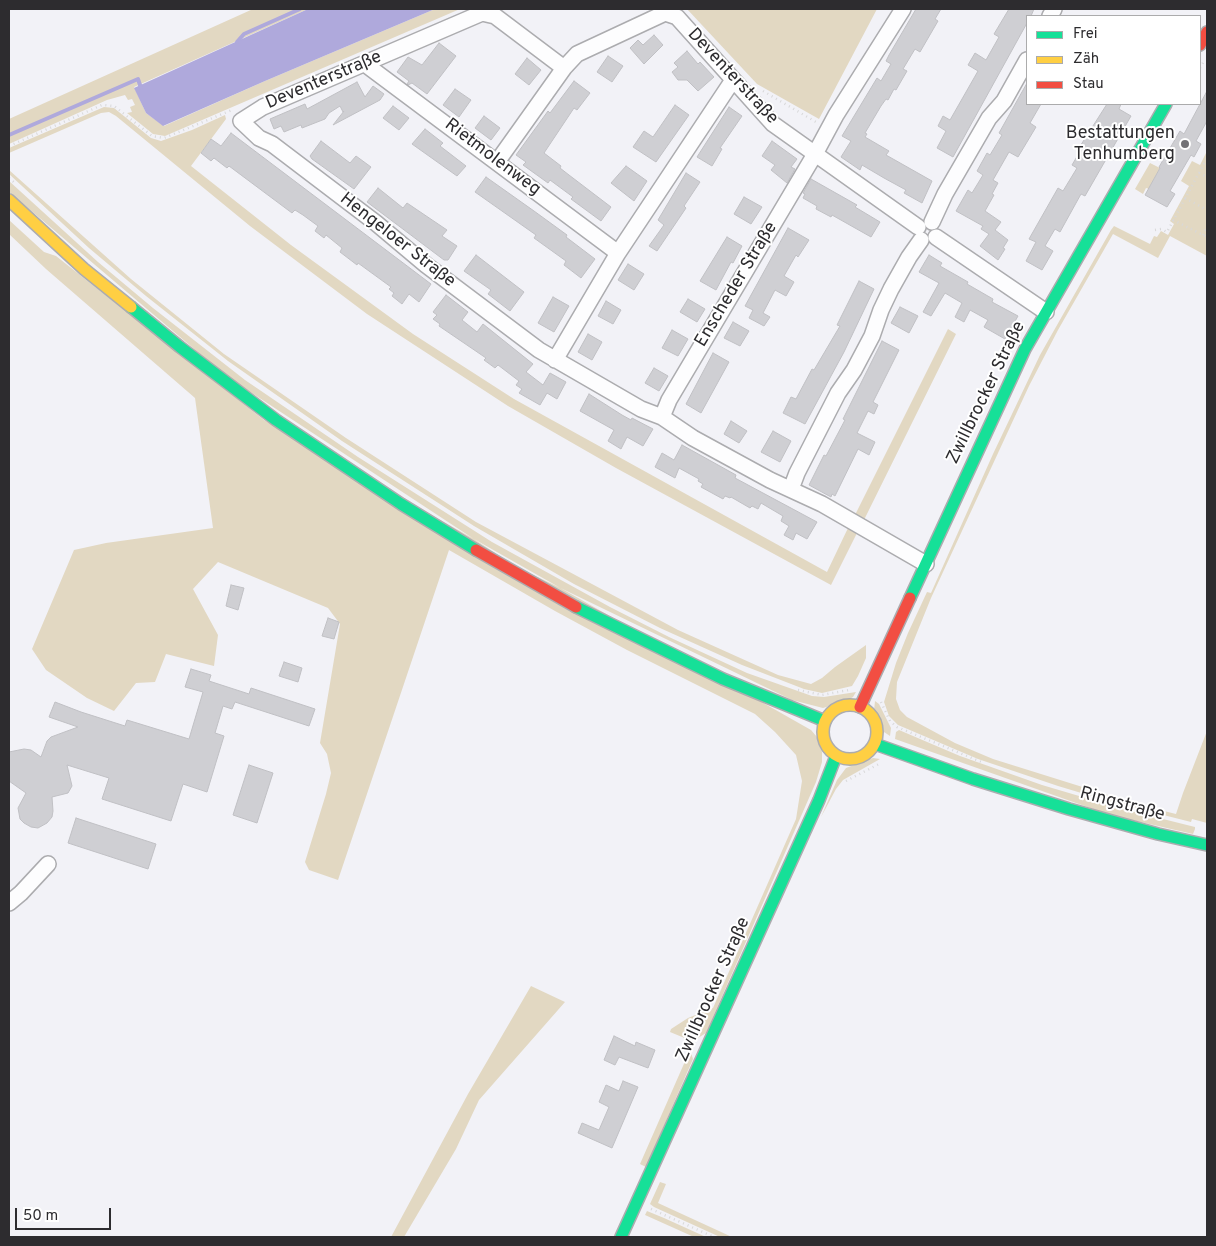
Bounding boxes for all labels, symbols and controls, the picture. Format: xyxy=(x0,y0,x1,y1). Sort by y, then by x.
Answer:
legend xyxy=(1026,15,1201,105)
street label: Deventerstraße xyxy=(682,24,782,130)
text: Frei xyxy=(1073,25,1098,44)
street label: Deventerstraße xyxy=(263,47,385,115)
text: Zäh xyxy=(1073,50,1099,69)
text: Stau xyxy=(1073,75,1104,94)
street label: Rietmolenweg xyxy=(440,115,544,201)
place label: Bestattungen Tenhumberg xyxy=(1066,123,1175,166)
marker: Bestattungen Tenhumberg xyxy=(1179,138,1191,150)
street label: Hengeloer Straße xyxy=(335,189,459,293)
street label: Enscheder Straße xyxy=(691,219,783,351)
street label: Zwillbrocker Straße xyxy=(943,318,1031,468)
street label: Ringstraße xyxy=(1077,783,1167,827)
street label: Zwillbrocker Straße xyxy=(672,914,756,1066)
scale bar xyxy=(18,1198,114,1230)
text: 50 m xyxy=(23,1207,58,1226)

